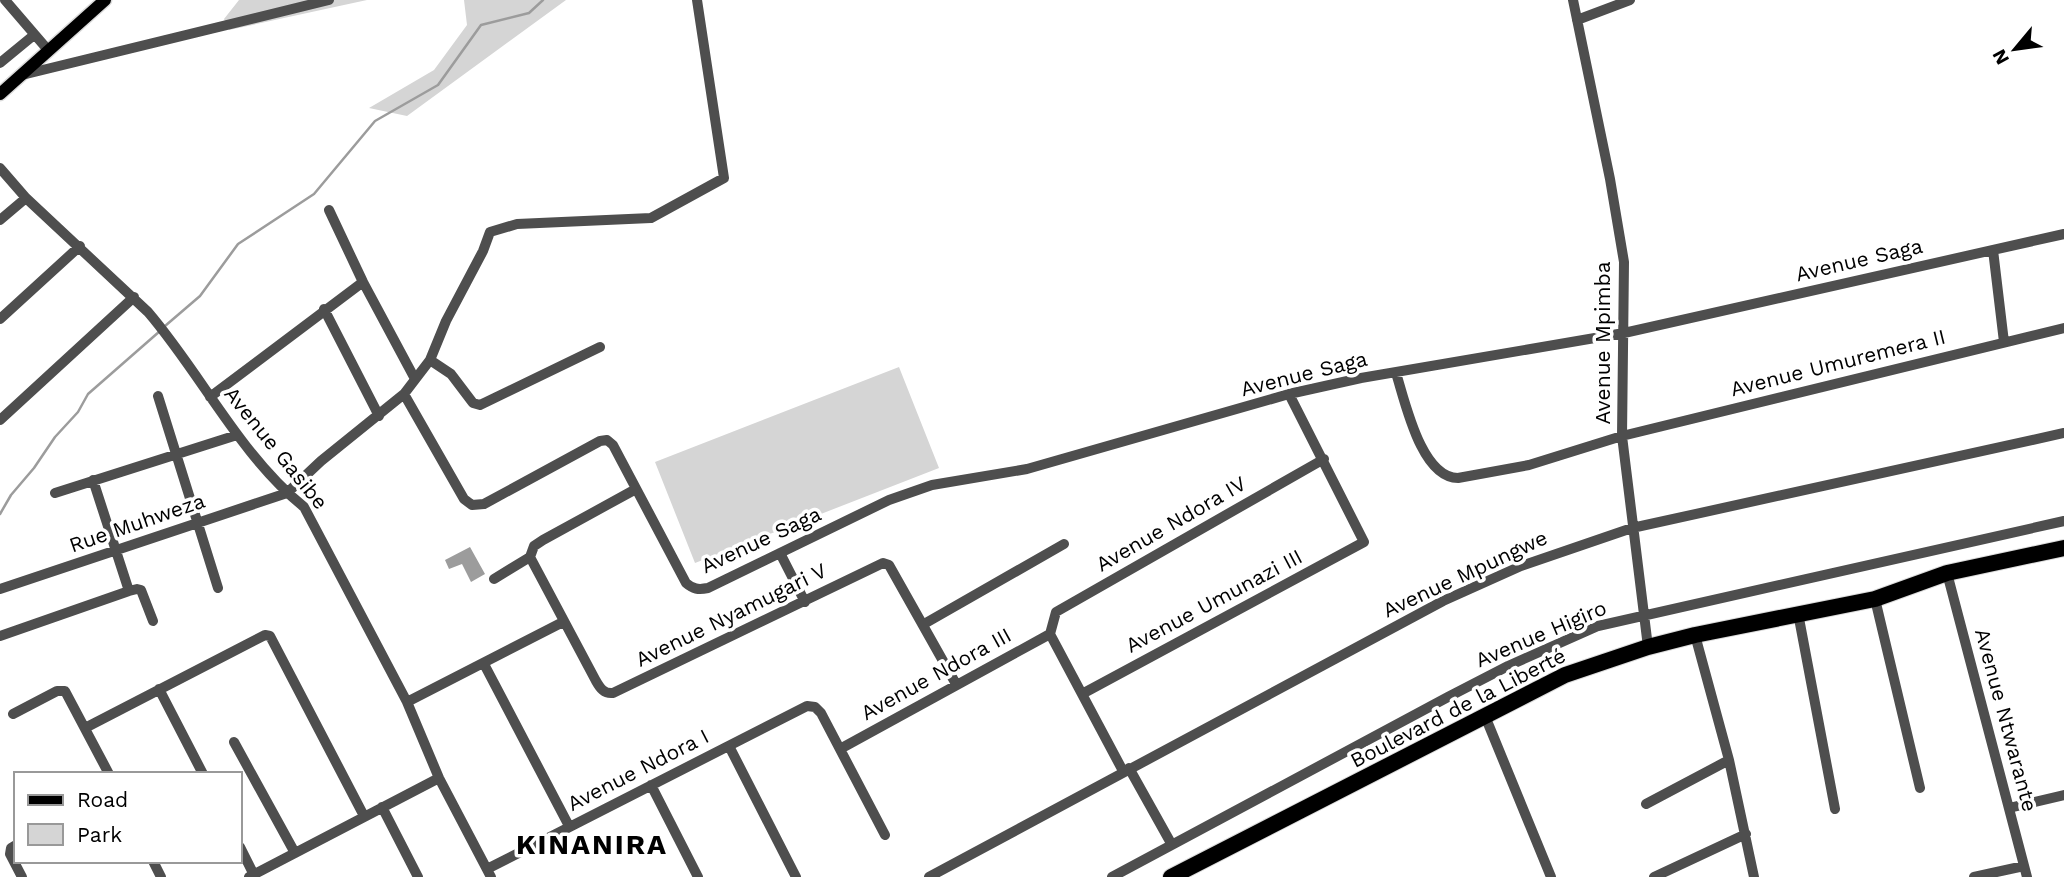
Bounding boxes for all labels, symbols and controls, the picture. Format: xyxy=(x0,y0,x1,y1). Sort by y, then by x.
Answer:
north arrow xyxy=(1980,14,2050,84)
text: N xyxy=(1987,45,2014,69)
street label: Avenue Saga xyxy=(1793,233,1925,286)
street label: Avenue Mpimba xyxy=(1590,261,1615,425)
street label: Avenue Umuremera II xyxy=(1728,324,1948,401)
street label: Avenue Saga xyxy=(1238,346,1370,401)
street label: Avenue Gasibe xyxy=(219,381,333,514)
street label: Avenue Ndora IV xyxy=(1091,470,1251,577)
street label: Rue Muhweza xyxy=(66,488,208,557)
street label: Avenue Saga xyxy=(697,501,825,578)
street label: Avenue Mpungwe xyxy=(1379,524,1551,623)
street label: Avenue Umunazi III xyxy=(1121,543,1306,658)
street label: Avenue Nyamugari V xyxy=(631,557,831,672)
street label: Avenue Higiro xyxy=(1471,595,1610,672)
street label: Avenue Ndora III xyxy=(856,622,1015,725)
street label: Avenue Ntwarante xyxy=(1970,625,2043,814)
street label: Boulevard de la Liberté xyxy=(1346,642,1570,773)
street label: Avenue Ndora I xyxy=(563,723,713,816)
legend xyxy=(14,772,242,863)
text: Road xyxy=(77,787,128,812)
text: Park xyxy=(77,822,122,847)
district label: KINANIRA xyxy=(516,828,668,861)

